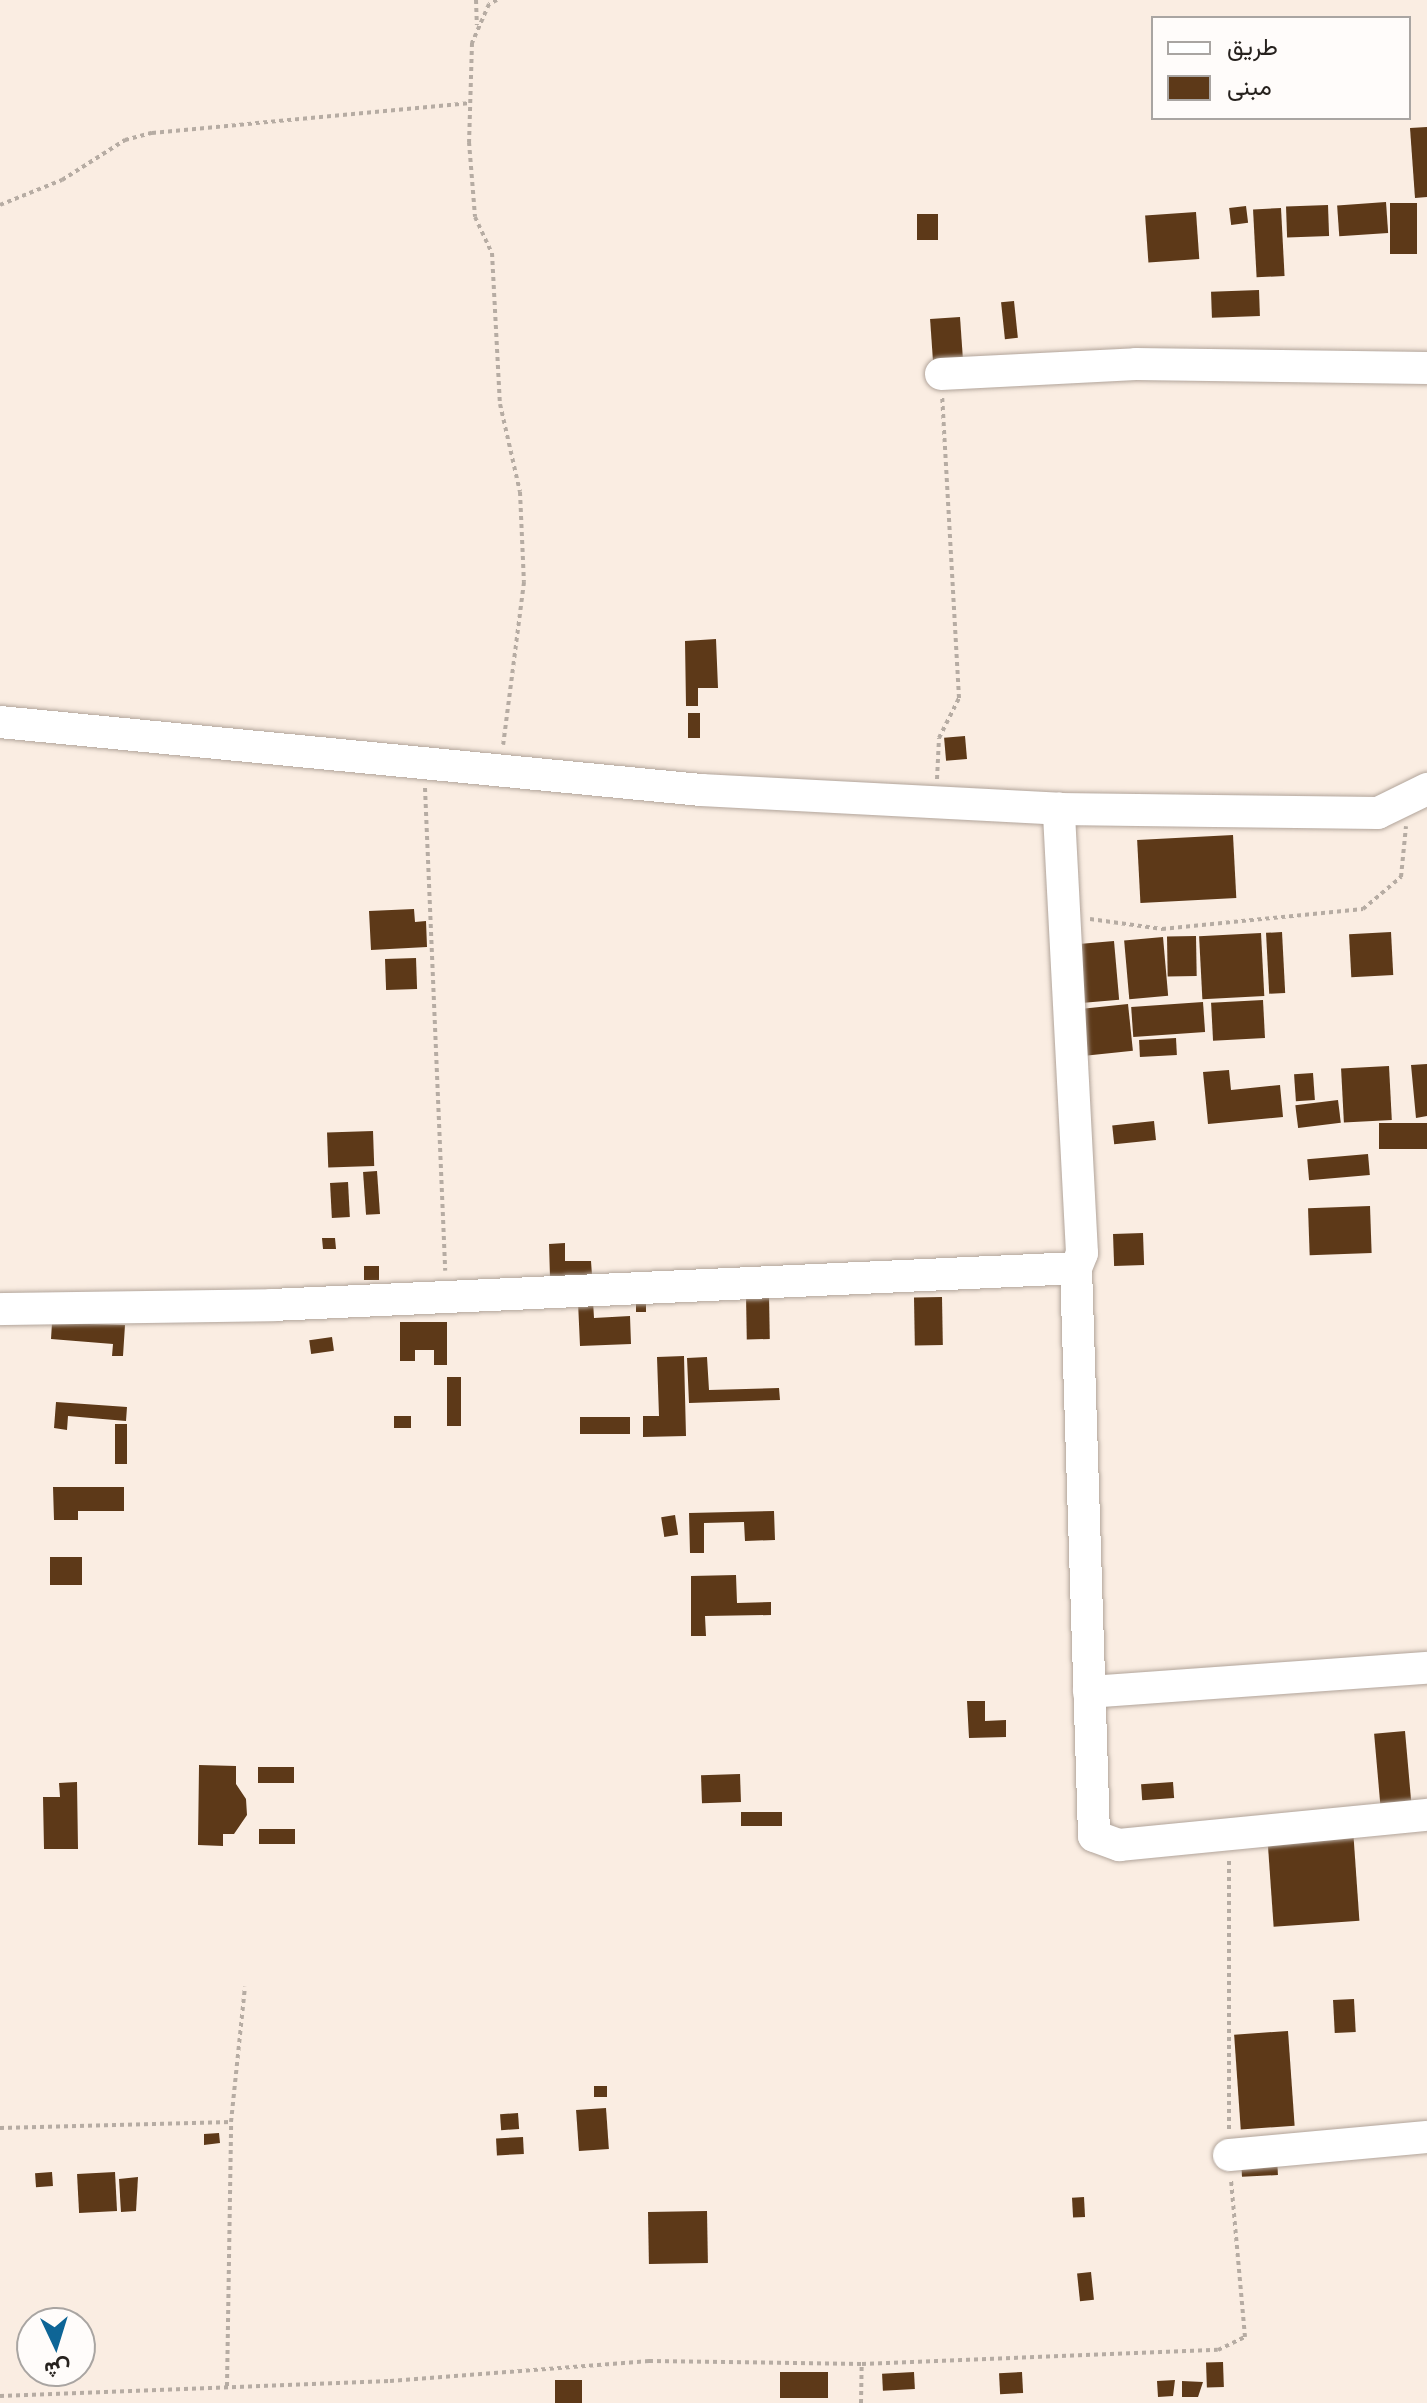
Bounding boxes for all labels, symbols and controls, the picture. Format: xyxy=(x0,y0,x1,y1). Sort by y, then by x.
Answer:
legend xyxy=(1151,16,1411,120)
text: طريق xyxy=(1227,30,1278,63)
text: مبنى xyxy=(1227,70,1272,103)
north arrow xyxy=(16,2307,96,2387)
text: ش xyxy=(43,2353,72,2386)

